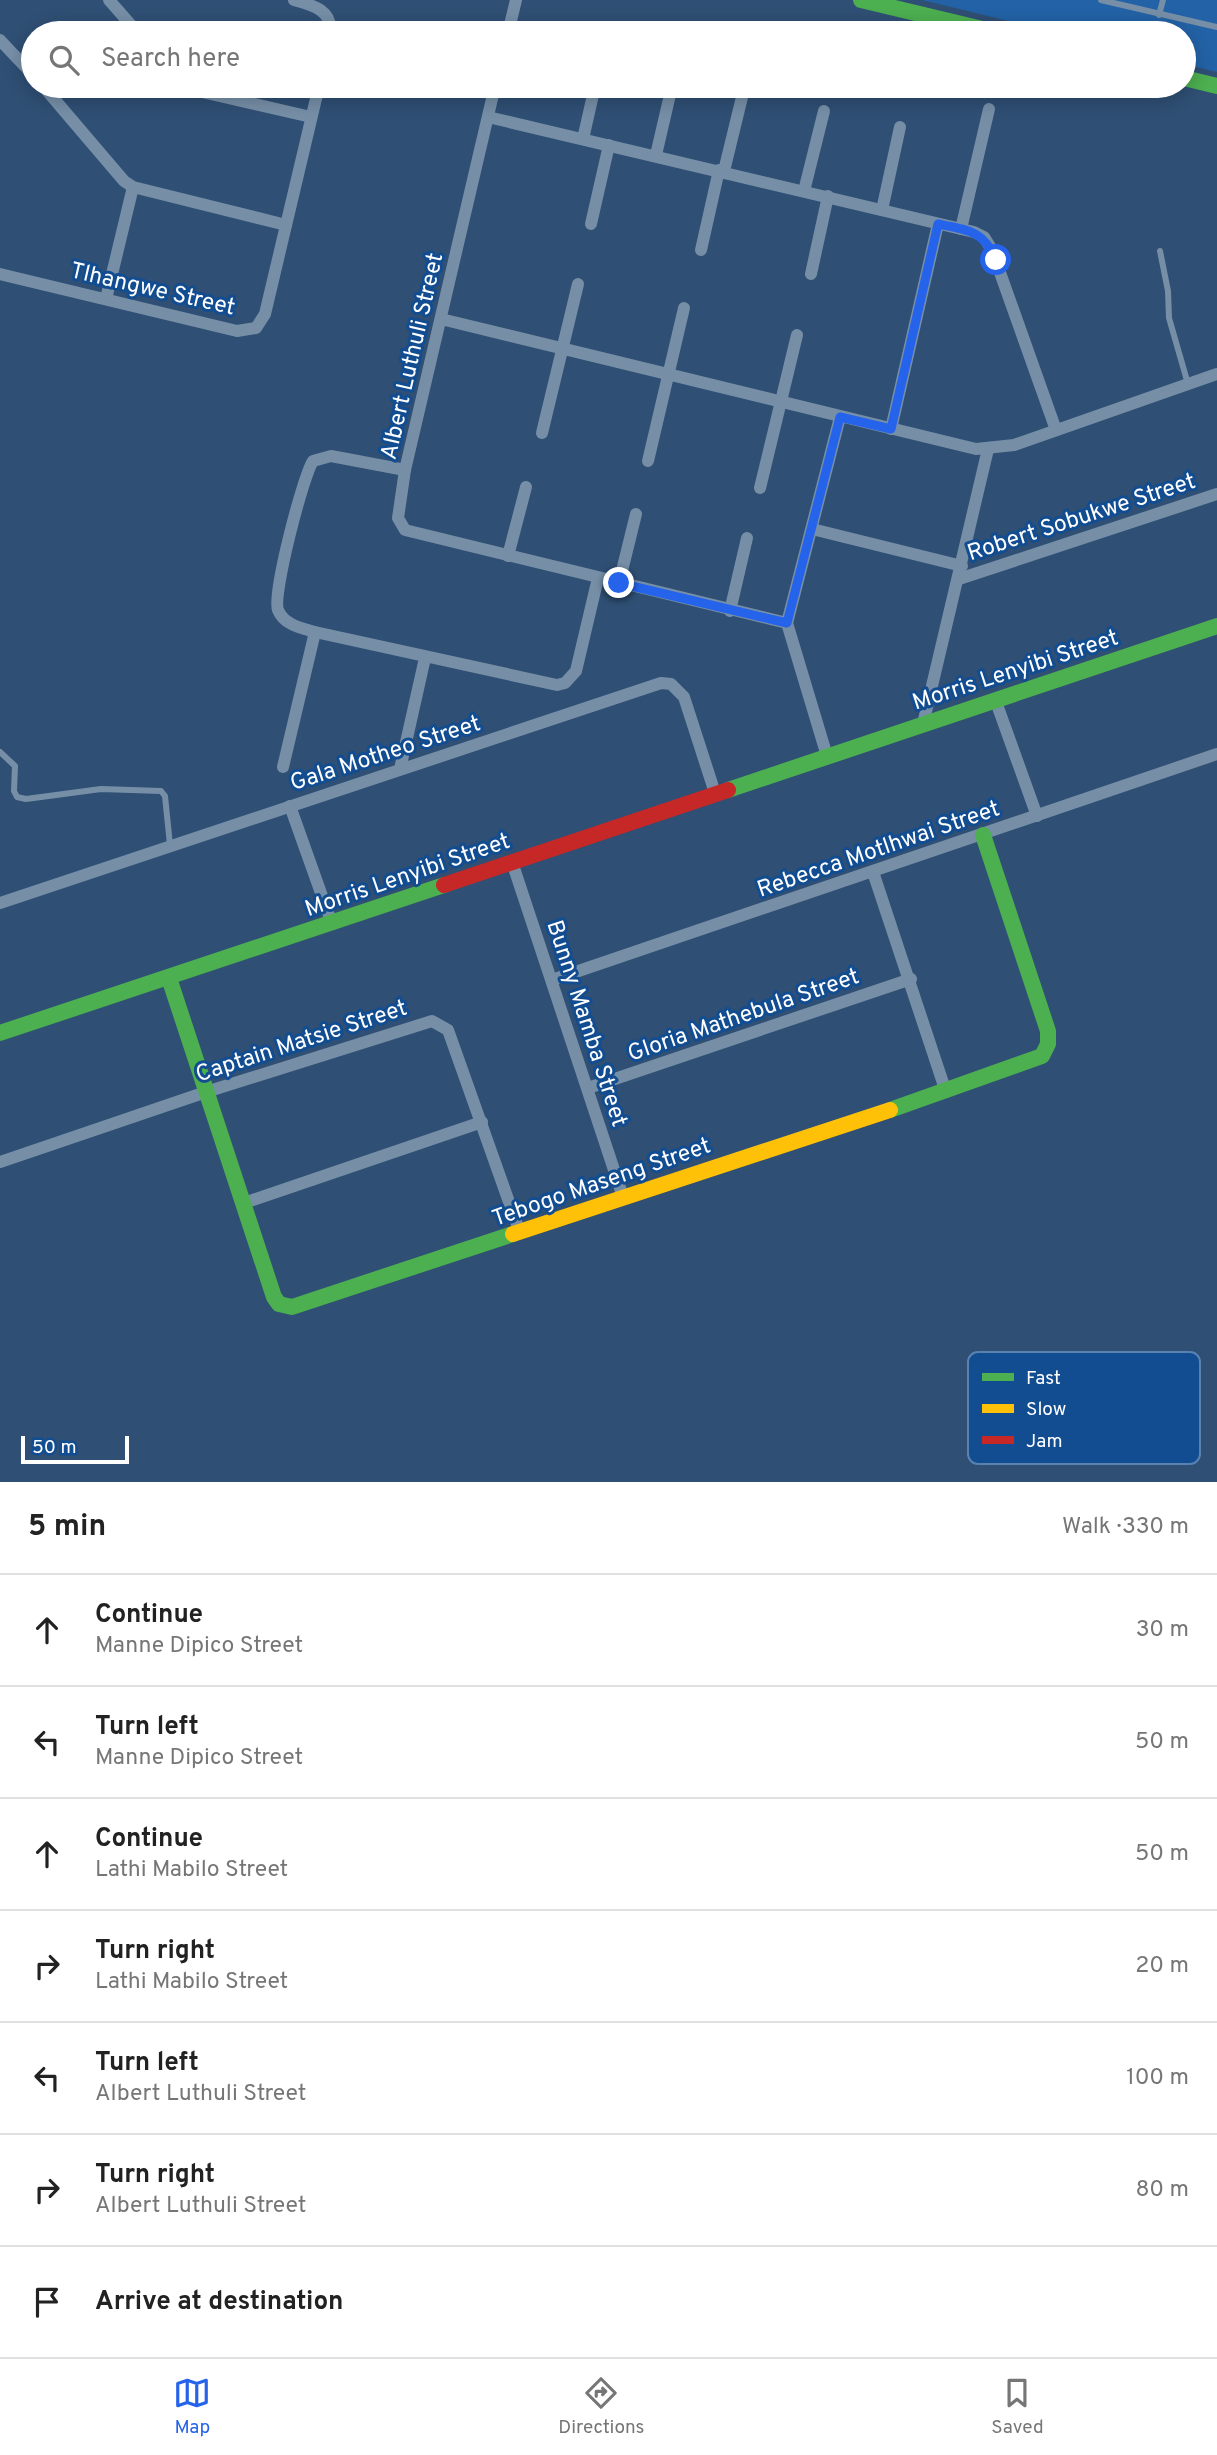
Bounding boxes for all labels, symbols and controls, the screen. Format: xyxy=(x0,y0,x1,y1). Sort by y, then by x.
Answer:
search box xyxy=(21,21,1196,98)
icon: search xyxy=(45,41,83,79)
text: Search here xyxy=(101,43,240,76)
route start xyxy=(980,244,1011,275)
street label: Albert Luthuli Street xyxy=(376,250,451,463)
street label: Tlhangwe Street xyxy=(67,257,238,324)
street label: Robert Sobukwe Street xyxy=(964,468,1199,569)
route end xyxy=(603,567,634,598)
street label: Morris Lenyibi Street xyxy=(909,624,1122,718)
street label: Gala Motheo Street xyxy=(287,710,485,799)
street label: Rebecca Motlhwai Street xyxy=(754,795,1004,906)
street label: Morris Lenyibi Street xyxy=(302,828,514,925)
street label: Bunny Mamba Street xyxy=(539,917,633,1131)
street label: Gloria Mathebula Street xyxy=(624,963,863,1070)
street label: Captain Matsie Street xyxy=(192,995,411,1090)
street label: Tebogo Maseng Street xyxy=(489,1132,715,1234)
legend xyxy=(968,1352,1200,1464)
text: Fast xyxy=(1026,1367,1061,1391)
text: Slow xyxy=(1026,1398,1066,1422)
text: Jam xyxy=(1026,1430,1063,1454)
scale bar xyxy=(21,1433,130,1465)
text: 50 m xyxy=(32,1436,77,1460)
text: 5 min xyxy=(28,1509,106,1546)
text: Walk · 330 m xyxy=(1062,1513,1189,1542)
text: Continue xyxy=(95,1599,203,1632)
icon: ahead xyxy=(28,1611,66,1649)
text: 30 m xyxy=(1136,1616,1189,1645)
text: Manne Dipico Street xyxy=(95,1632,303,1661)
text: Turn left xyxy=(95,1711,199,1744)
icon: left xyxy=(28,1723,66,1761)
text: 50 m xyxy=(1135,1728,1189,1757)
text: Manne Dipico Street xyxy=(95,1744,303,1773)
text: Continue xyxy=(95,1823,203,1856)
icon: ahead xyxy=(28,1835,66,1873)
text: 50 m xyxy=(1135,1840,1189,1869)
text: Lathi Mabilo Street xyxy=(95,1856,288,1885)
text: Turn right xyxy=(95,1935,215,1968)
icon: right xyxy=(28,1947,66,1985)
text: 20 m xyxy=(1135,1952,1189,1981)
text: Lathi Mabilo Street xyxy=(95,1968,288,1997)
text: Turn left xyxy=(95,2047,199,2080)
icon: left xyxy=(28,2059,66,2097)
text: 100 m xyxy=(1126,2064,1189,2093)
text: Albert Luthuli Street xyxy=(95,2080,306,2109)
text: Turn right xyxy=(95,2159,215,2192)
icon: right xyxy=(28,2171,66,2209)
text: 80 m xyxy=(1136,2176,1189,2205)
text: Albert Luthuli Street xyxy=(95,2192,306,2221)
icon: arrive xyxy=(28,2283,66,2321)
text: Arrive at destination xyxy=(95,2286,343,2319)
tab: Map xyxy=(173,2374,211,2440)
tab: Directions xyxy=(558,2374,645,2440)
tab: Saved xyxy=(991,2374,1044,2440)

